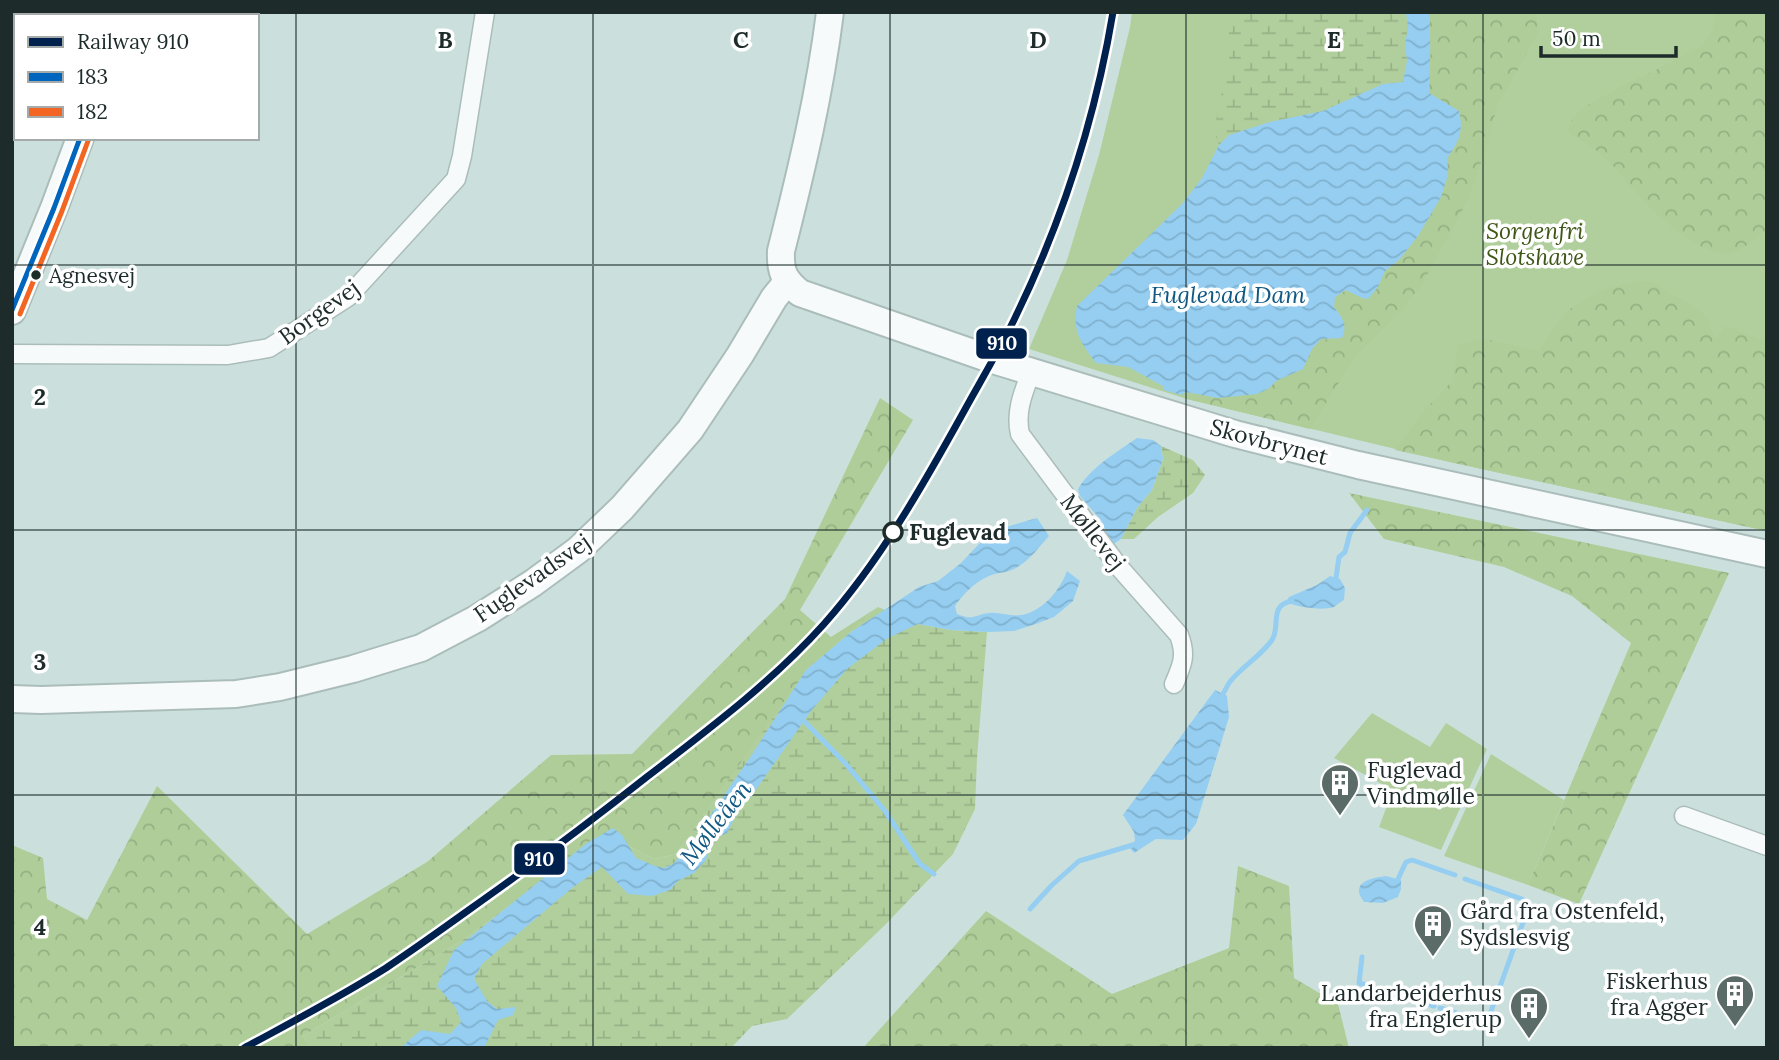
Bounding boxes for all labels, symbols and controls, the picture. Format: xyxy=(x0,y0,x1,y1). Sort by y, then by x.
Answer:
legend xyxy=(14,14,259,140)
scale bar xyxy=(1541,14,1676,58)
text: B xyxy=(437,25,453,54)
text: C xyxy=(733,25,749,54)
text: D xyxy=(1029,25,1047,54)
text: E xyxy=(1327,25,1341,54)
text: 50 m xyxy=(1552,25,1601,52)
text: Railway 910 xyxy=(77,28,189,55)
text: 183 xyxy=(77,63,108,90)
text: 182 xyxy=(77,98,108,125)
park label: Sorgenfri Slotshave xyxy=(1486,216,1584,271)
place label: Agnesvej xyxy=(48,262,135,289)
marker: Agnesvej xyxy=(29,268,43,282)
street label: Borgevej xyxy=(273,273,365,351)
water label: Fuglevad Dam xyxy=(1150,279,1306,310)
line badge: 910 xyxy=(975,327,1028,360)
text: 910 xyxy=(987,331,1017,355)
text: 2 xyxy=(34,382,46,411)
street label: Skovbrynet xyxy=(1207,412,1332,471)
street label: Møllevej xyxy=(1054,488,1132,576)
place label: Fuglevad xyxy=(909,517,1007,546)
marker: Fuglevad xyxy=(883,522,903,542)
street label: Fuglevadsvej xyxy=(468,527,596,628)
text: 3 xyxy=(34,647,46,676)
place label: Fuglevad Vindmølle xyxy=(1366,755,1475,810)
building icon: Fuglevad Vindmølle xyxy=(1319,762,1361,817)
water label: Mølleåen xyxy=(673,774,758,871)
line badge: 910 xyxy=(513,842,566,876)
text: 910 xyxy=(524,847,554,871)
place label: Gård fra Ostenfeld, Sydslesvig xyxy=(1460,896,1665,951)
building icon: Gård fra Ostenfeld, Sydslesvig xyxy=(1412,903,1454,958)
text: 4 xyxy=(34,912,46,941)
place label: Fiskerhus fra Agger xyxy=(1606,966,1708,1021)
building icon: Fiskerhus fra Agger xyxy=(1714,973,1756,1028)
place label: Landarbejderhus fra Englerup xyxy=(1321,978,1502,1033)
building icon: Landarbejderhus fra Englerup xyxy=(1508,985,1550,1040)

